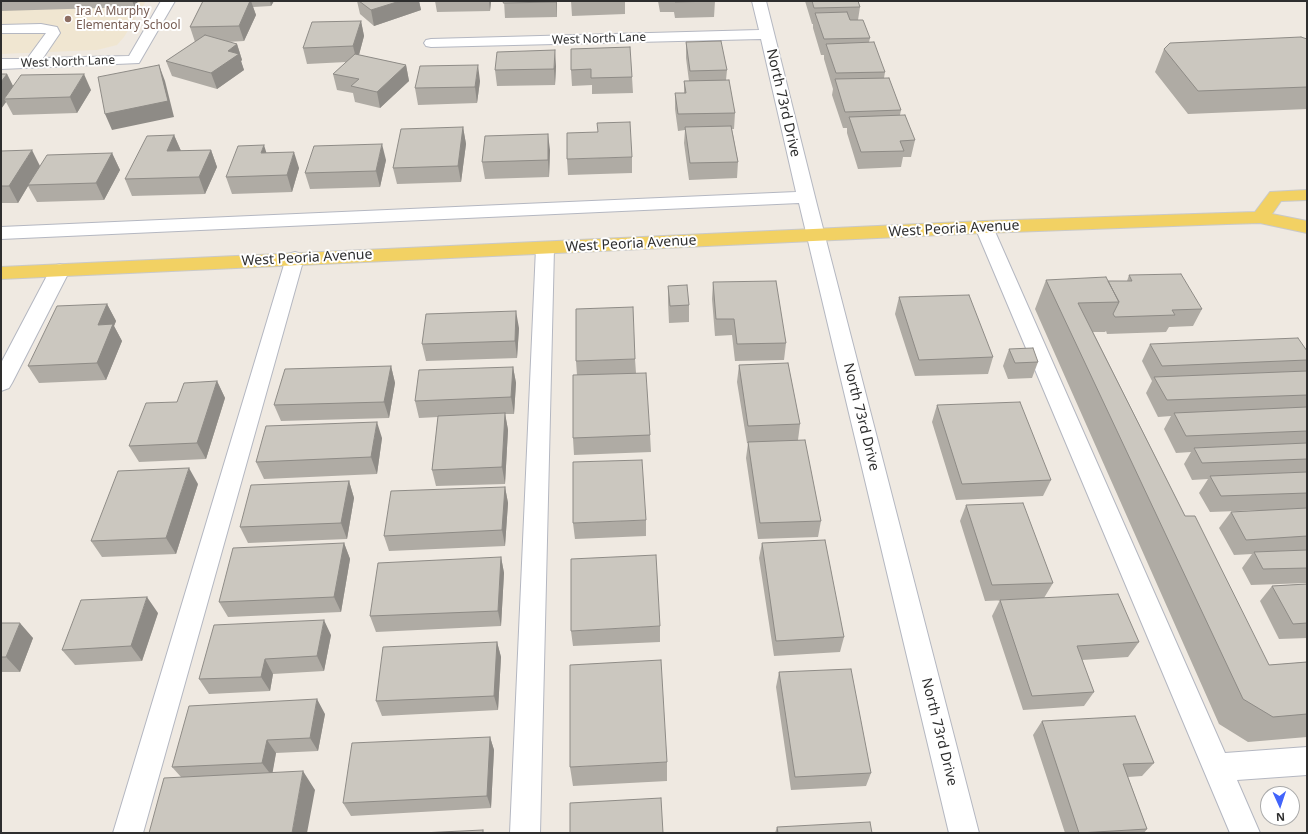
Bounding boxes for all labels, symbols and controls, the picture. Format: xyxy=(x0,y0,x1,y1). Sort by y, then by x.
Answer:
place label: Ira A Murphy Elementary School xyxy=(76,5,181,33)
marker: Ira A Murphy Elementary School xyxy=(63,14,73,24)
street label: West North Lane xyxy=(552,30,646,48)
street label: North 73rd Drive xyxy=(762,47,804,159)
street label: West North Lane xyxy=(21,53,115,71)
street label: West Peoria Avenue xyxy=(888,217,1020,241)
street label: West Peoria Avenue xyxy=(565,232,697,256)
street label: West Peoria Avenue xyxy=(241,246,373,270)
street label: North 73rd Drive xyxy=(839,361,883,473)
street label: North 73rd Drive xyxy=(917,676,961,788)
north arrow xyxy=(1260,786,1300,826)
text: N xyxy=(1276,810,1285,825)

